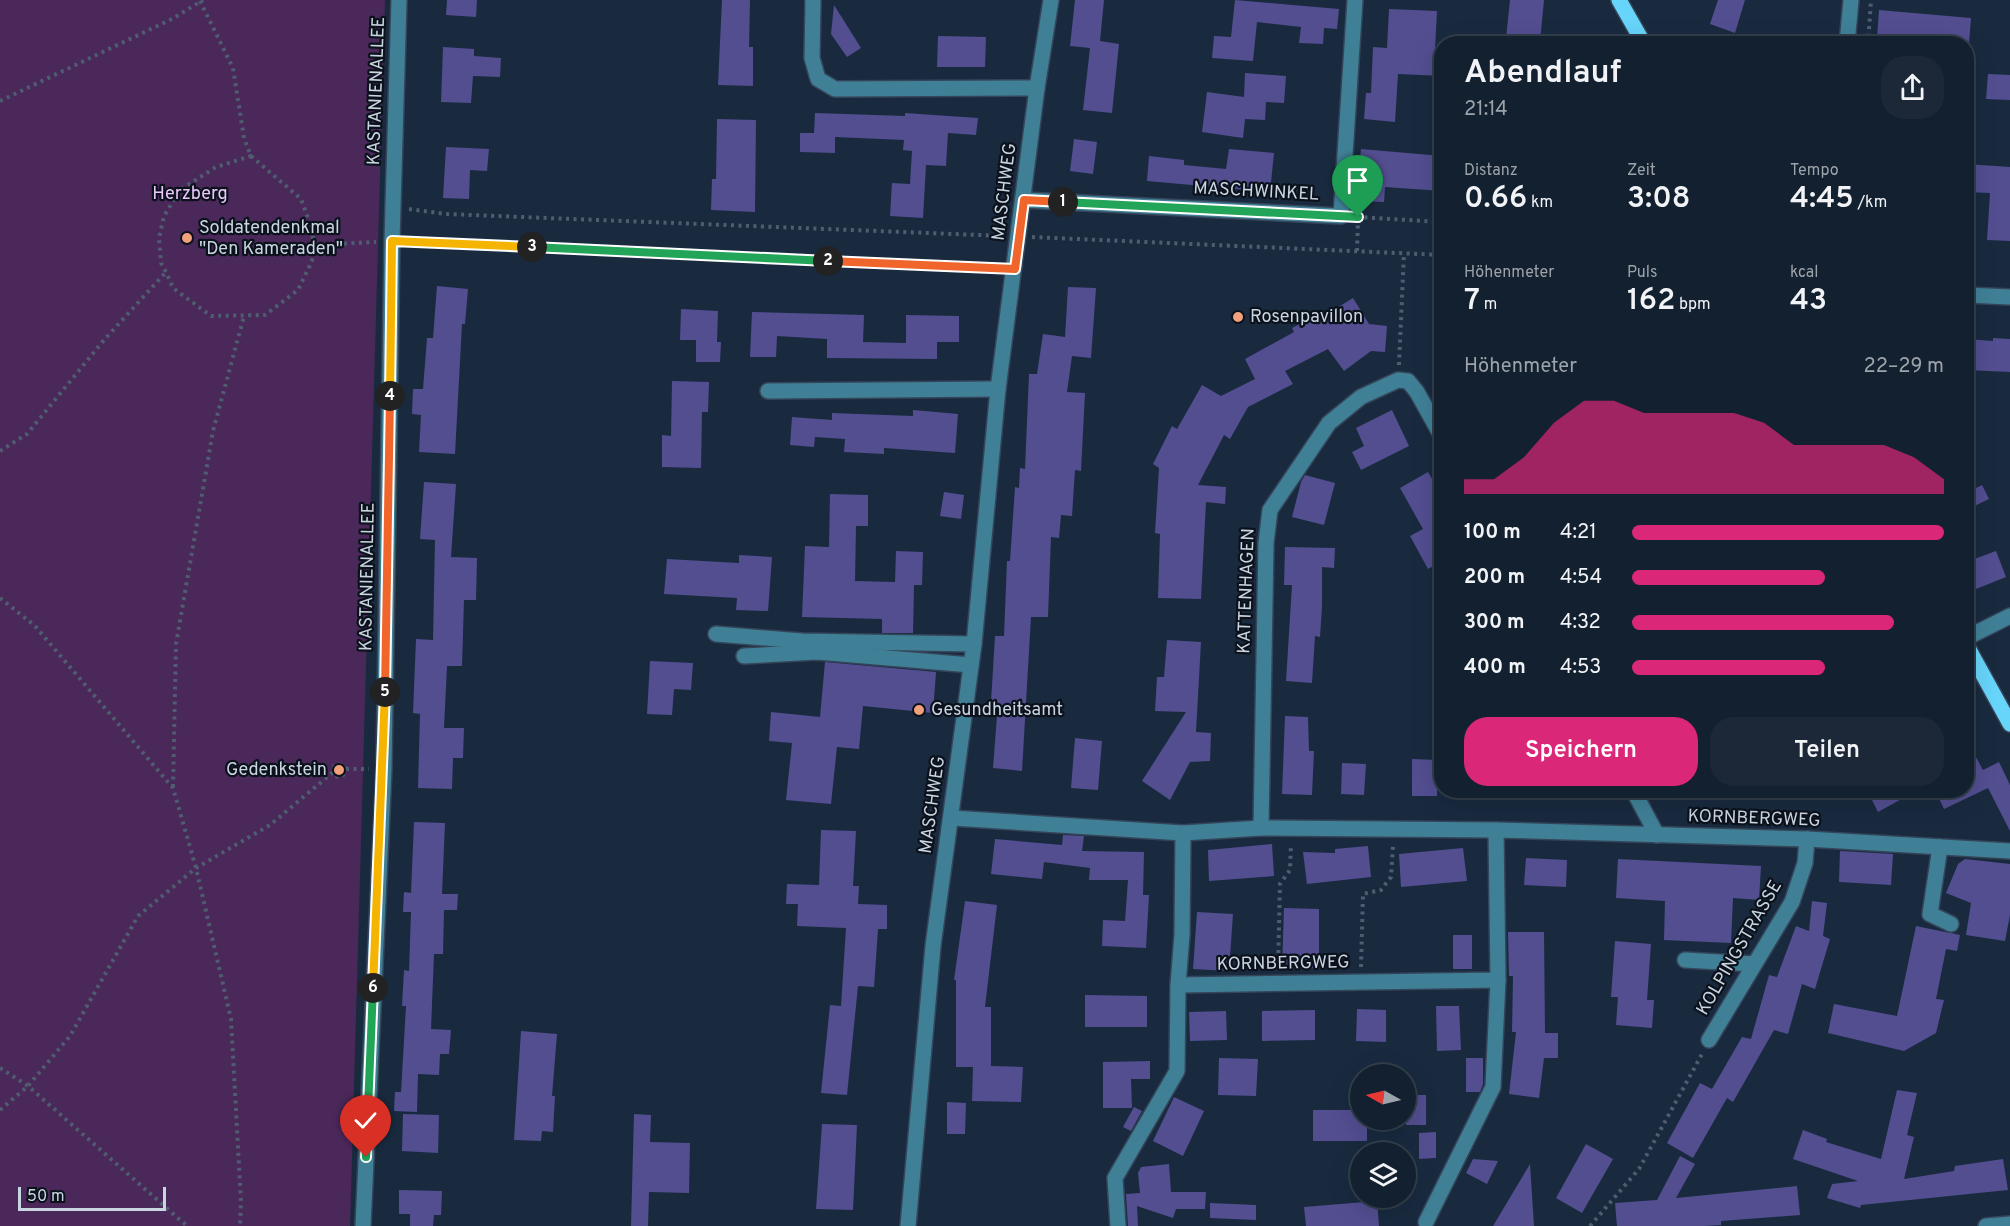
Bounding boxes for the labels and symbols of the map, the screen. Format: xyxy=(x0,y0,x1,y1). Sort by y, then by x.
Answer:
street label: KASTANIENALLEE xyxy=(363,16,391,166)
street label: MASCHWEG xyxy=(988,142,1022,242)
pin xyxy=(1332,155,1383,217)
street label: MASCHWINKEL xyxy=(1193,177,1319,207)
park label: Herzberg xyxy=(152,183,228,206)
pin: 1 xyxy=(1048,187,1078,217)
place label: Soldatendenkmal "Den Kameraden" xyxy=(199,217,343,261)
marker: Soldatendenkmal "Den Kameraden" xyxy=(180,231,194,245)
pin: 3 xyxy=(517,232,547,262)
pin: 2 xyxy=(813,246,843,276)
place label: Rosenpavillon xyxy=(1250,306,1363,329)
marker: Rosenpavillon xyxy=(1231,310,1245,324)
pin: 4 xyxy=(375,381,405,411)
street label: KASTANIENALLEE xyxy=(355,503,381,651)
street label: KATTENHAGEN xyxy=(1233,528,1261,654)
pin: 5 xyxy=(370,677,400,707)
place label: Gesundheitsamt xyxy=(931,699,1063,722)
marker: Gesundheitsamt xyxy=(912,703,926,717)
street label: MASCHWEG xyxy=(915,755,951,855)
place label: Gedenkstein xyxy=(226,759,327,782)
marker: Gedenkstein xyxy=(332,763,346,777)
street label: KORNBERGWEG xyxy=(1687,805,1821,833)
street label: KOLPINGSTRASSE xyxy=(1692,876,1788,1020)
street label: KORNBERGWEG xyxy=(1216,951,1350,977)
pin: 6 xyxy=(358,973,388,1003)
north arrow xyxy=(1350,1064,1416,1130)
pin xyxy=(340,1095,391,1157)
scale bar xyxy=(18,1184,166,1212)

